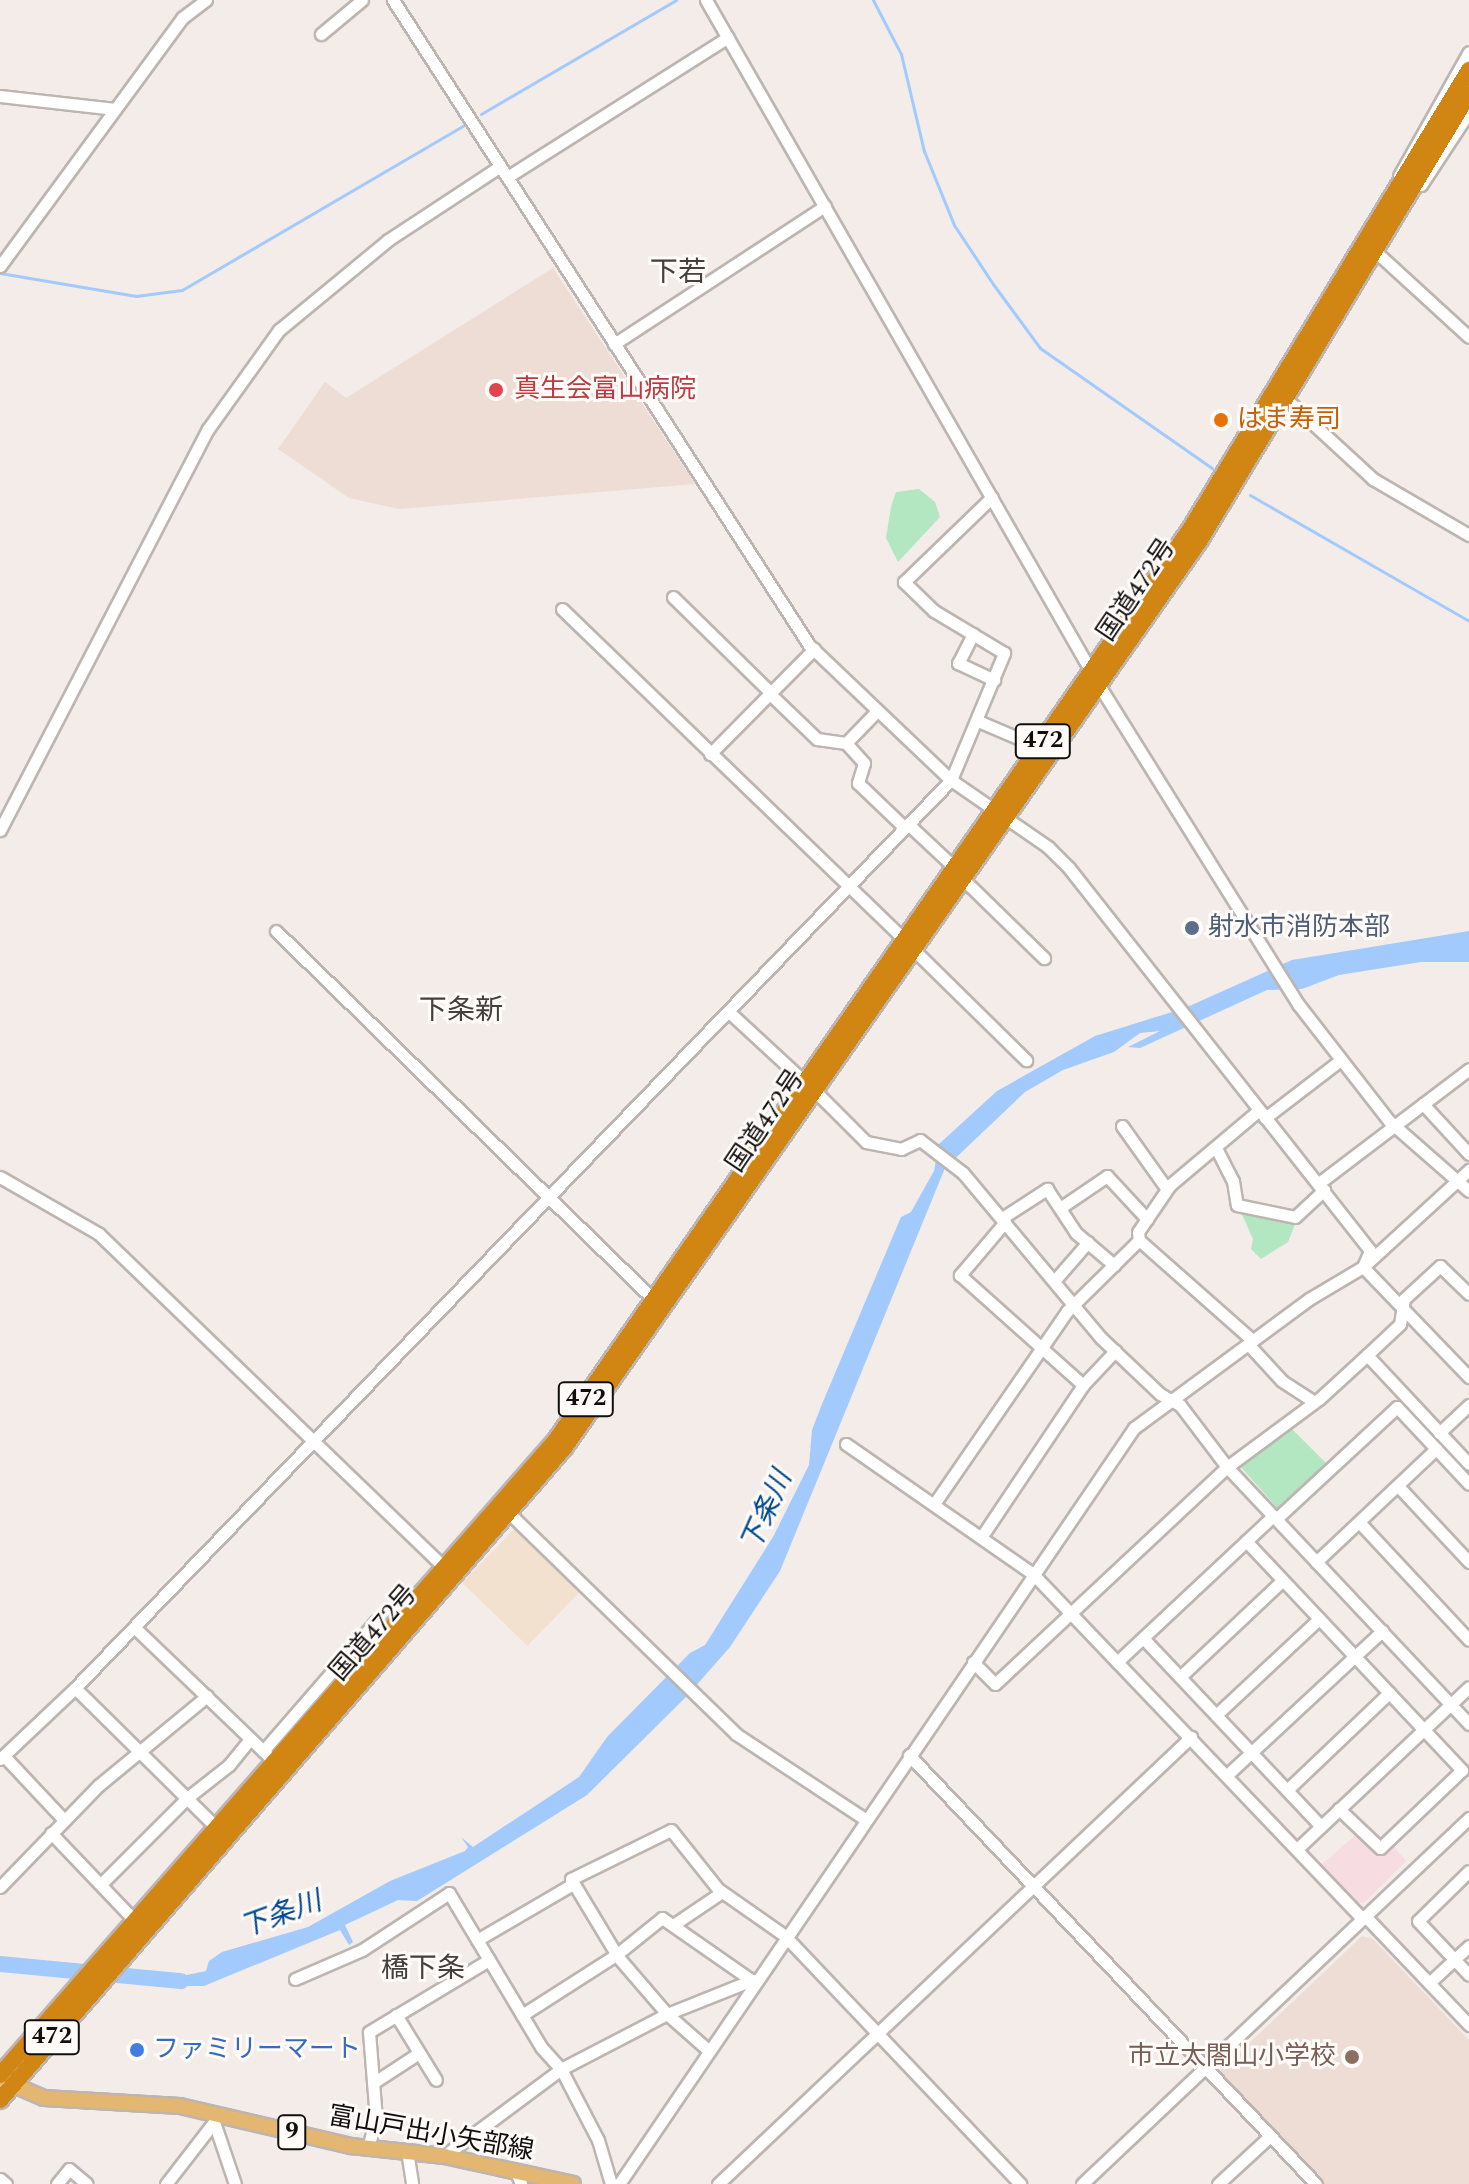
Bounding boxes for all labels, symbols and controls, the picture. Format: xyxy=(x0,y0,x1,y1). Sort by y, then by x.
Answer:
district label: 下若 xyxy=(650,256,706,290)
place label: 真生会富山病院 xyxy=(514,374,696,406)
marker: 真生会富山病院 xyxy=(485,379,507,401)
place label: はま寿司 xyxy=(1237,404,1341,436)
marker: はま寿司 xyxy=(1212,411,1230,429)
street label: 国道472号 xyxy=(1091,533,1183,647)
road number: 472 xyxy=(1013,721,1073,761)
place label: 射水市消防本部 xyxy=(1208,912,1390,944)
marker: 射水市消防本部 xyxy=(1183,919,1201,937)
district label: 下条新 xyxy=(419,994,503,1028)
street label: 国道472号 xyxy=(720,1064,812,1178)
road number: 472 xyxy=(556,1379,616,1419)
water label: 下条川 xyxy=(735,1466,799,1556)
street label: 国道472号 xyxy=(324,1579,424,1687)
water label: 下条川 xyxy=(236,1885,326,1945)
district label: 橋下条 xyxy=(381,1952,465,1986)
road number: 472 xyxy=(22,2017,82,2057)
place label: ファミリーマート xyxy=(153,2034,361,2066)
marker: ファミリーマート xyxy=(128,2041,146,2059)
place label: 市立太閤山小学校 xyxy=(1128,2041,1336,2073)
marker: 市立太閤山小学校 xyxy=(1343,2048,1361,2066)
street label: 富山戸出小矢部線 xyxy=(326,2101,536,2167)
road number: 9 xyxy=(276,2112,308,2152)

